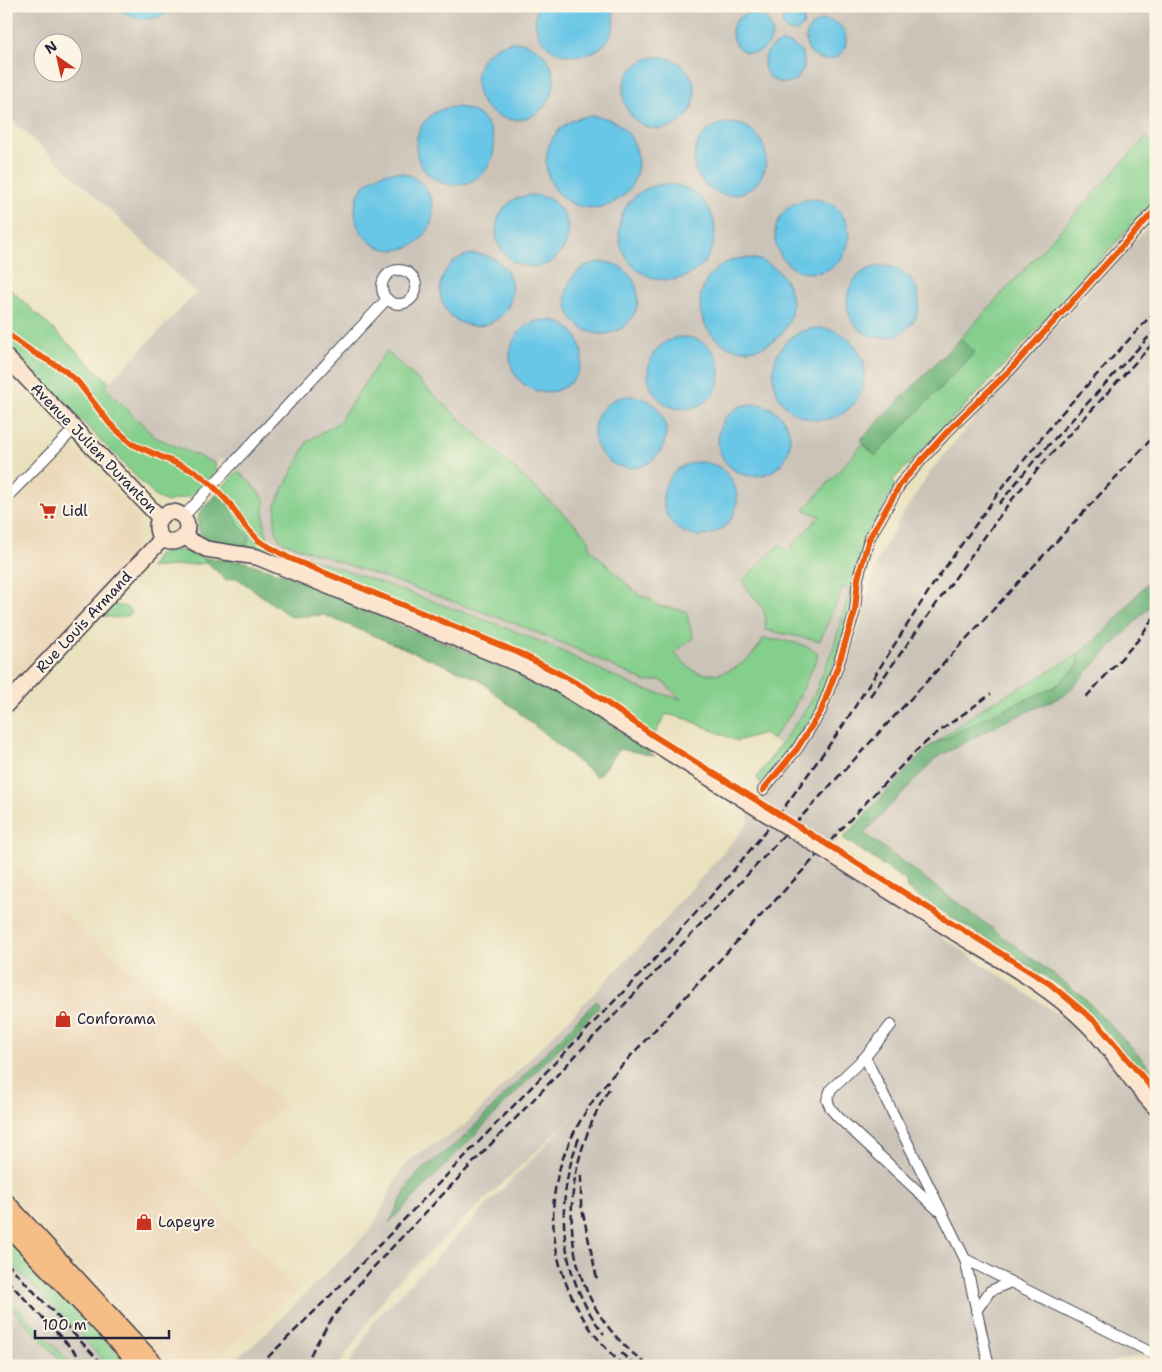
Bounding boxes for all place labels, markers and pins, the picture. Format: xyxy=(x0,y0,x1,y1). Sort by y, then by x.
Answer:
supermarket icon: Lidl xyxy=(38,501,58,521)
place label: Lidl xyxy=(62,501,88,521)
shop icon: Conforama xyxy=(53,1009,73,1029)
place label: Conforama xyxy=(77,1009,156,1029)
shop icon: Lapeyre xyxy=(134,1212,154,1232)
place label: Lapeyre xyxy=(158,1212,215,1232)

